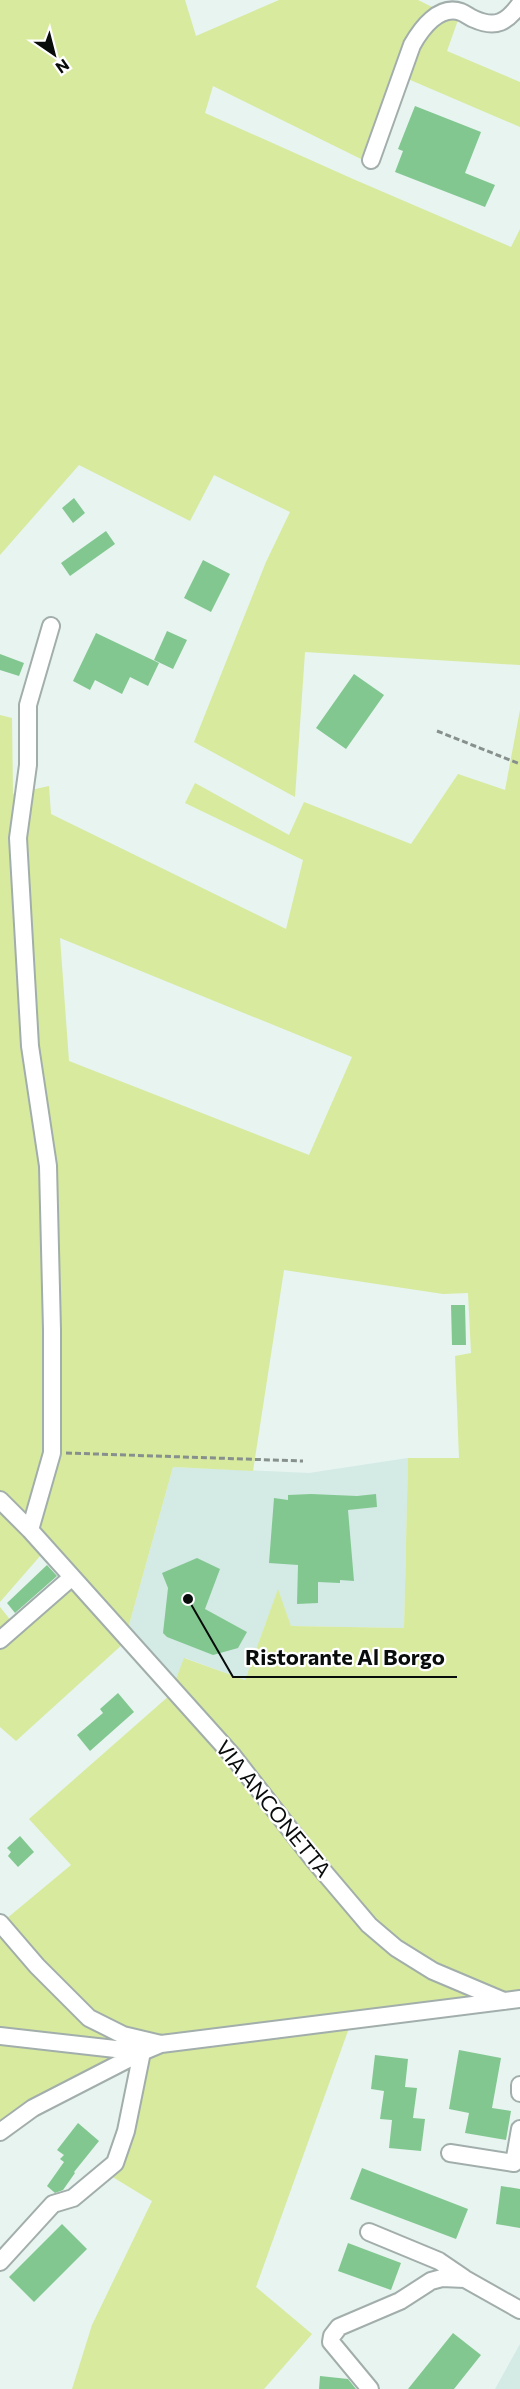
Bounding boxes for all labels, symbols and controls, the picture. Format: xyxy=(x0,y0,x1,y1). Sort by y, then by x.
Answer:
north arrow xyxy=(24,24,84,84)
text: N xyxy=(53,55,73,78)
callout: Ristorante Al Borgo xyxy=(233,1637,457,1677)
text: Ristorante Al Borgo xyxy=(245,1643,445,1670)
street label: VIA ANCONETTA xyxy=(211,1735,337,1881)

